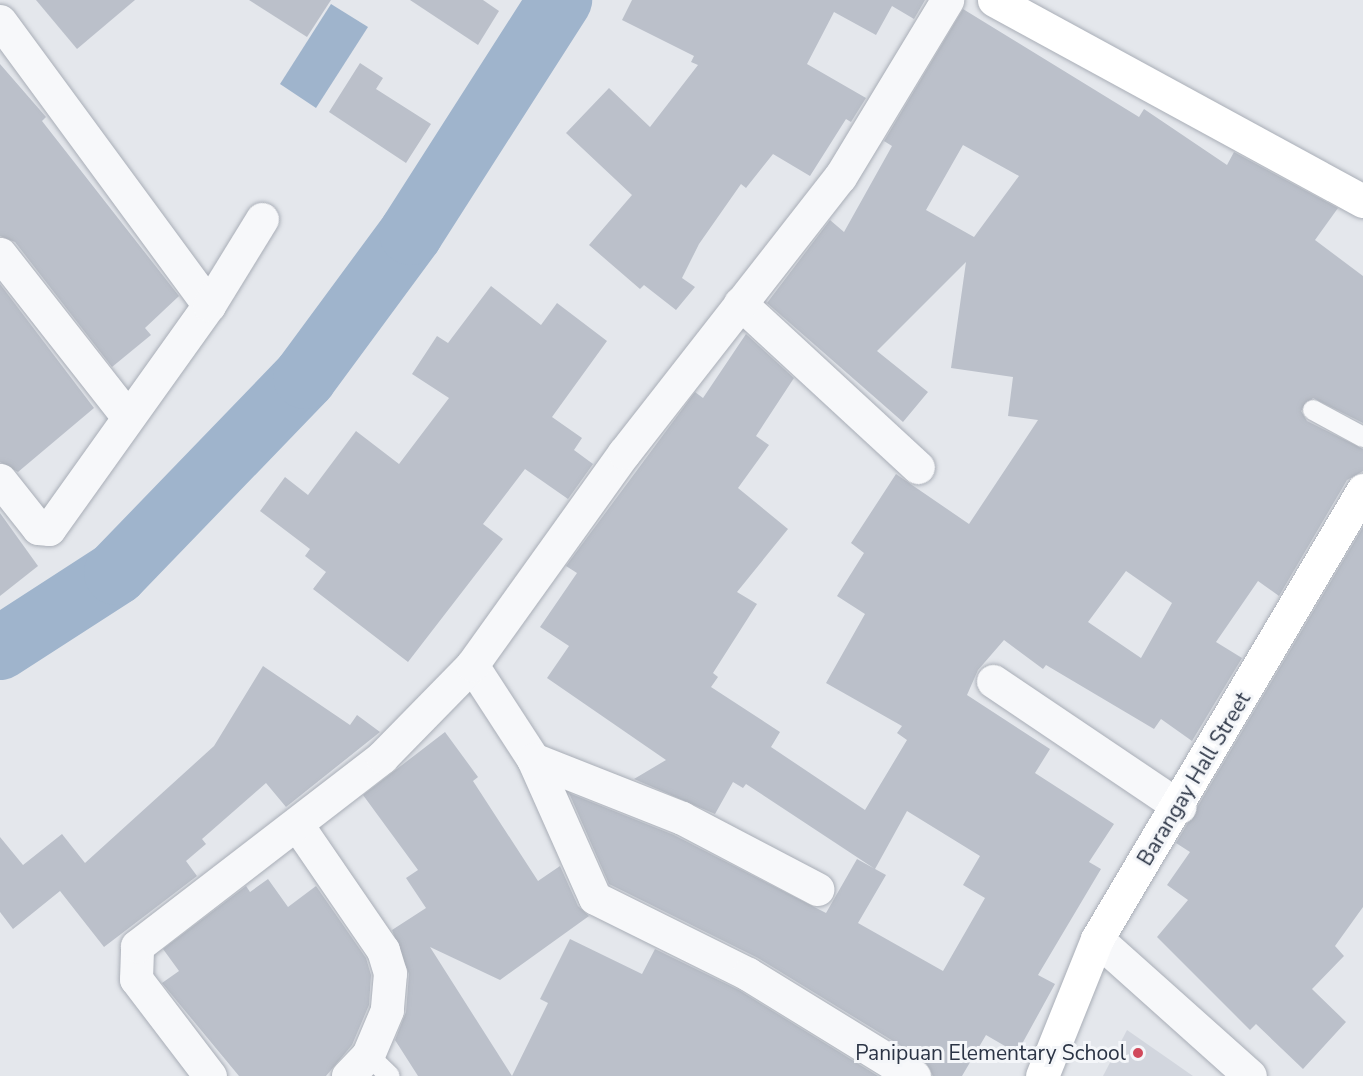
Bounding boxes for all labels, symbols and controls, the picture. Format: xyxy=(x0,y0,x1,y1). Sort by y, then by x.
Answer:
street label: Barangay Hall Street xyxy=(1132,688,1256,870)
place label: Panipuan Elementary School xyxy=(855,1040,1126,1066)
marker: Panipuan Elementary School xyxy=(1131,1046,1145,1060)

